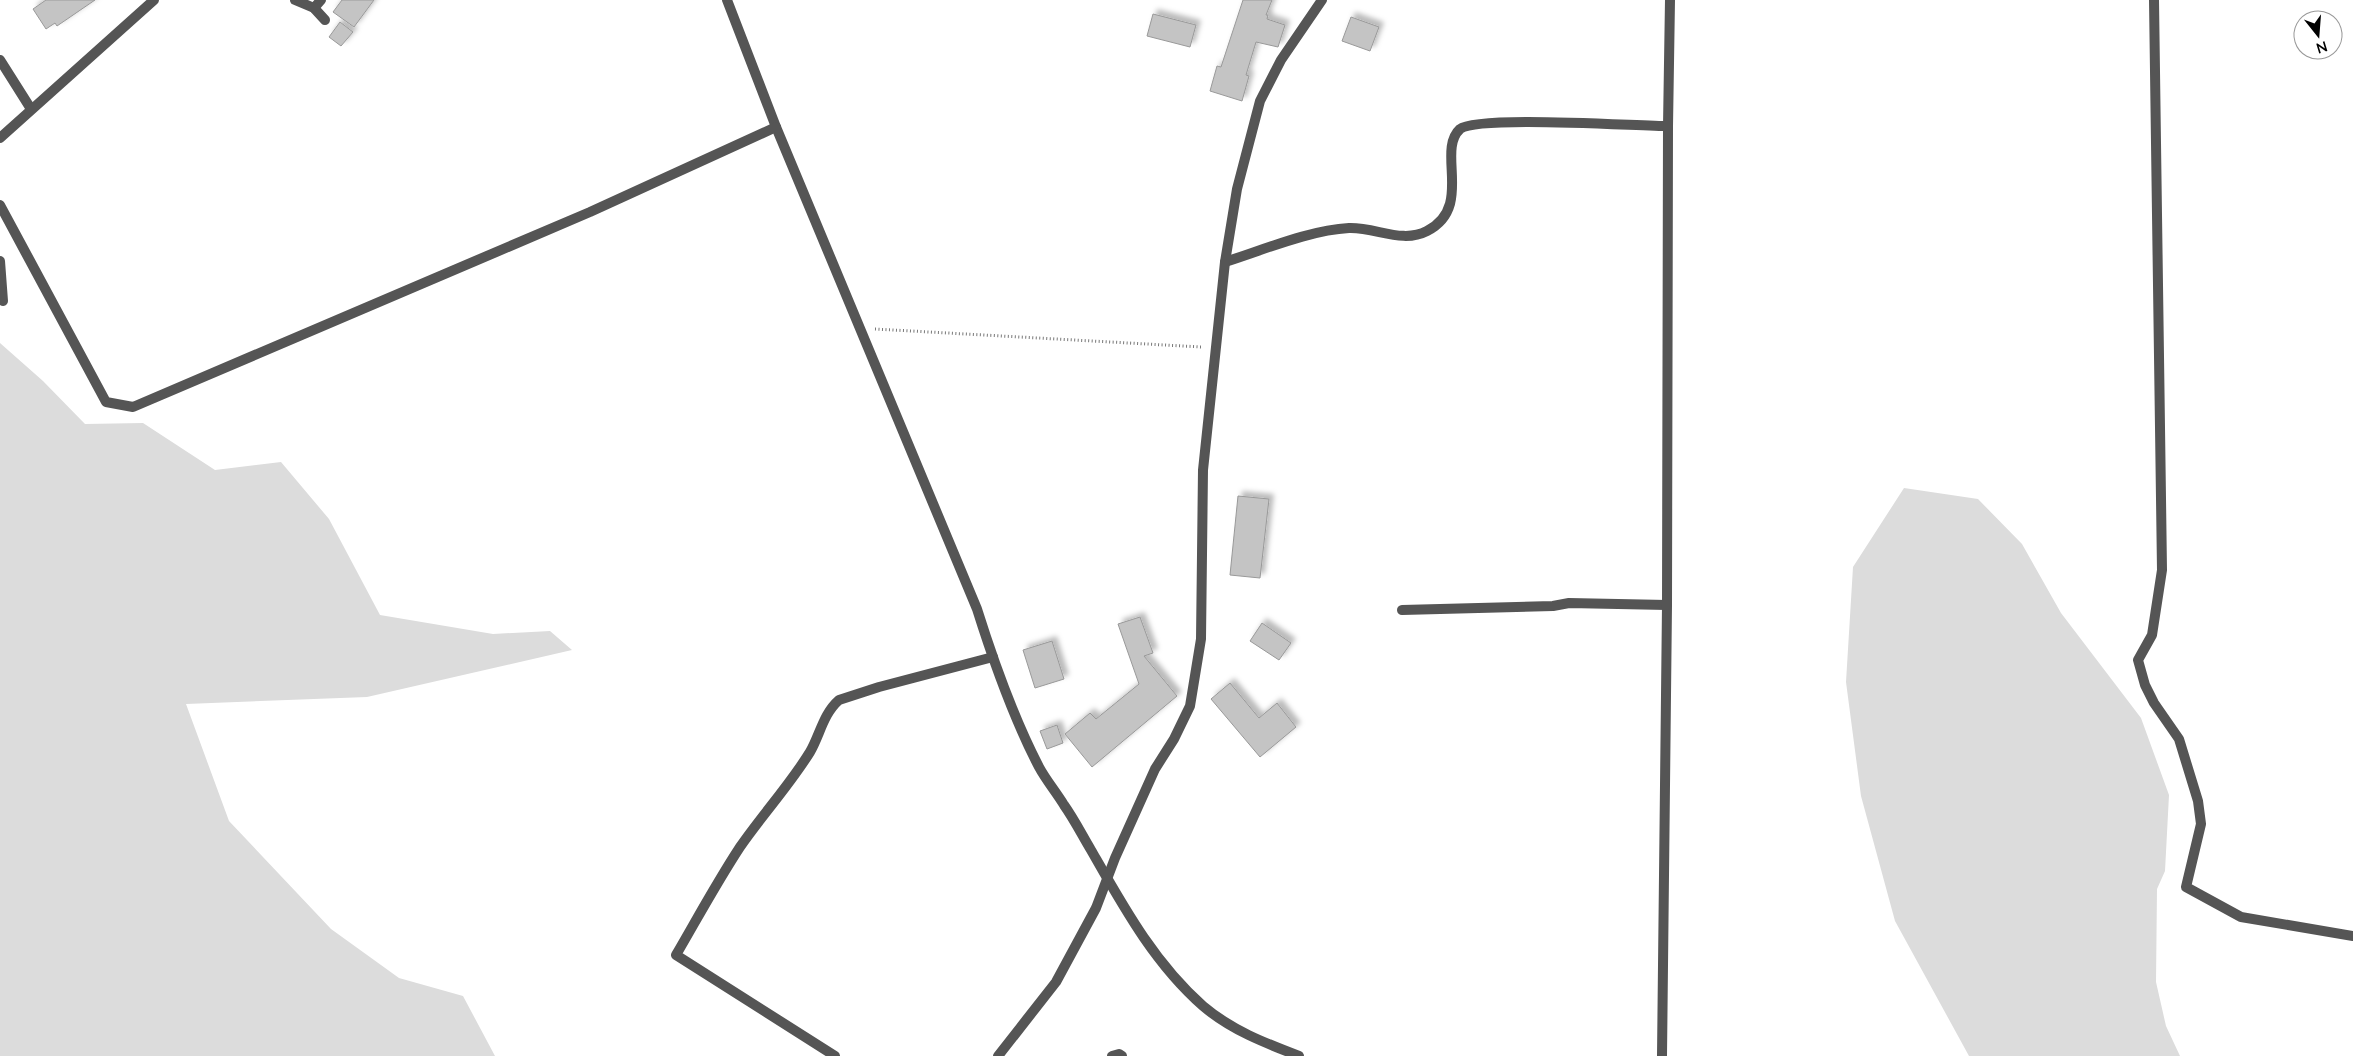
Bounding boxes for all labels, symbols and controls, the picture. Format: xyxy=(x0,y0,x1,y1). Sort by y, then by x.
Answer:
north arrow xyxy=(2293,10,2343,60)
text: N xyxy=(2314,38,2330,58)

